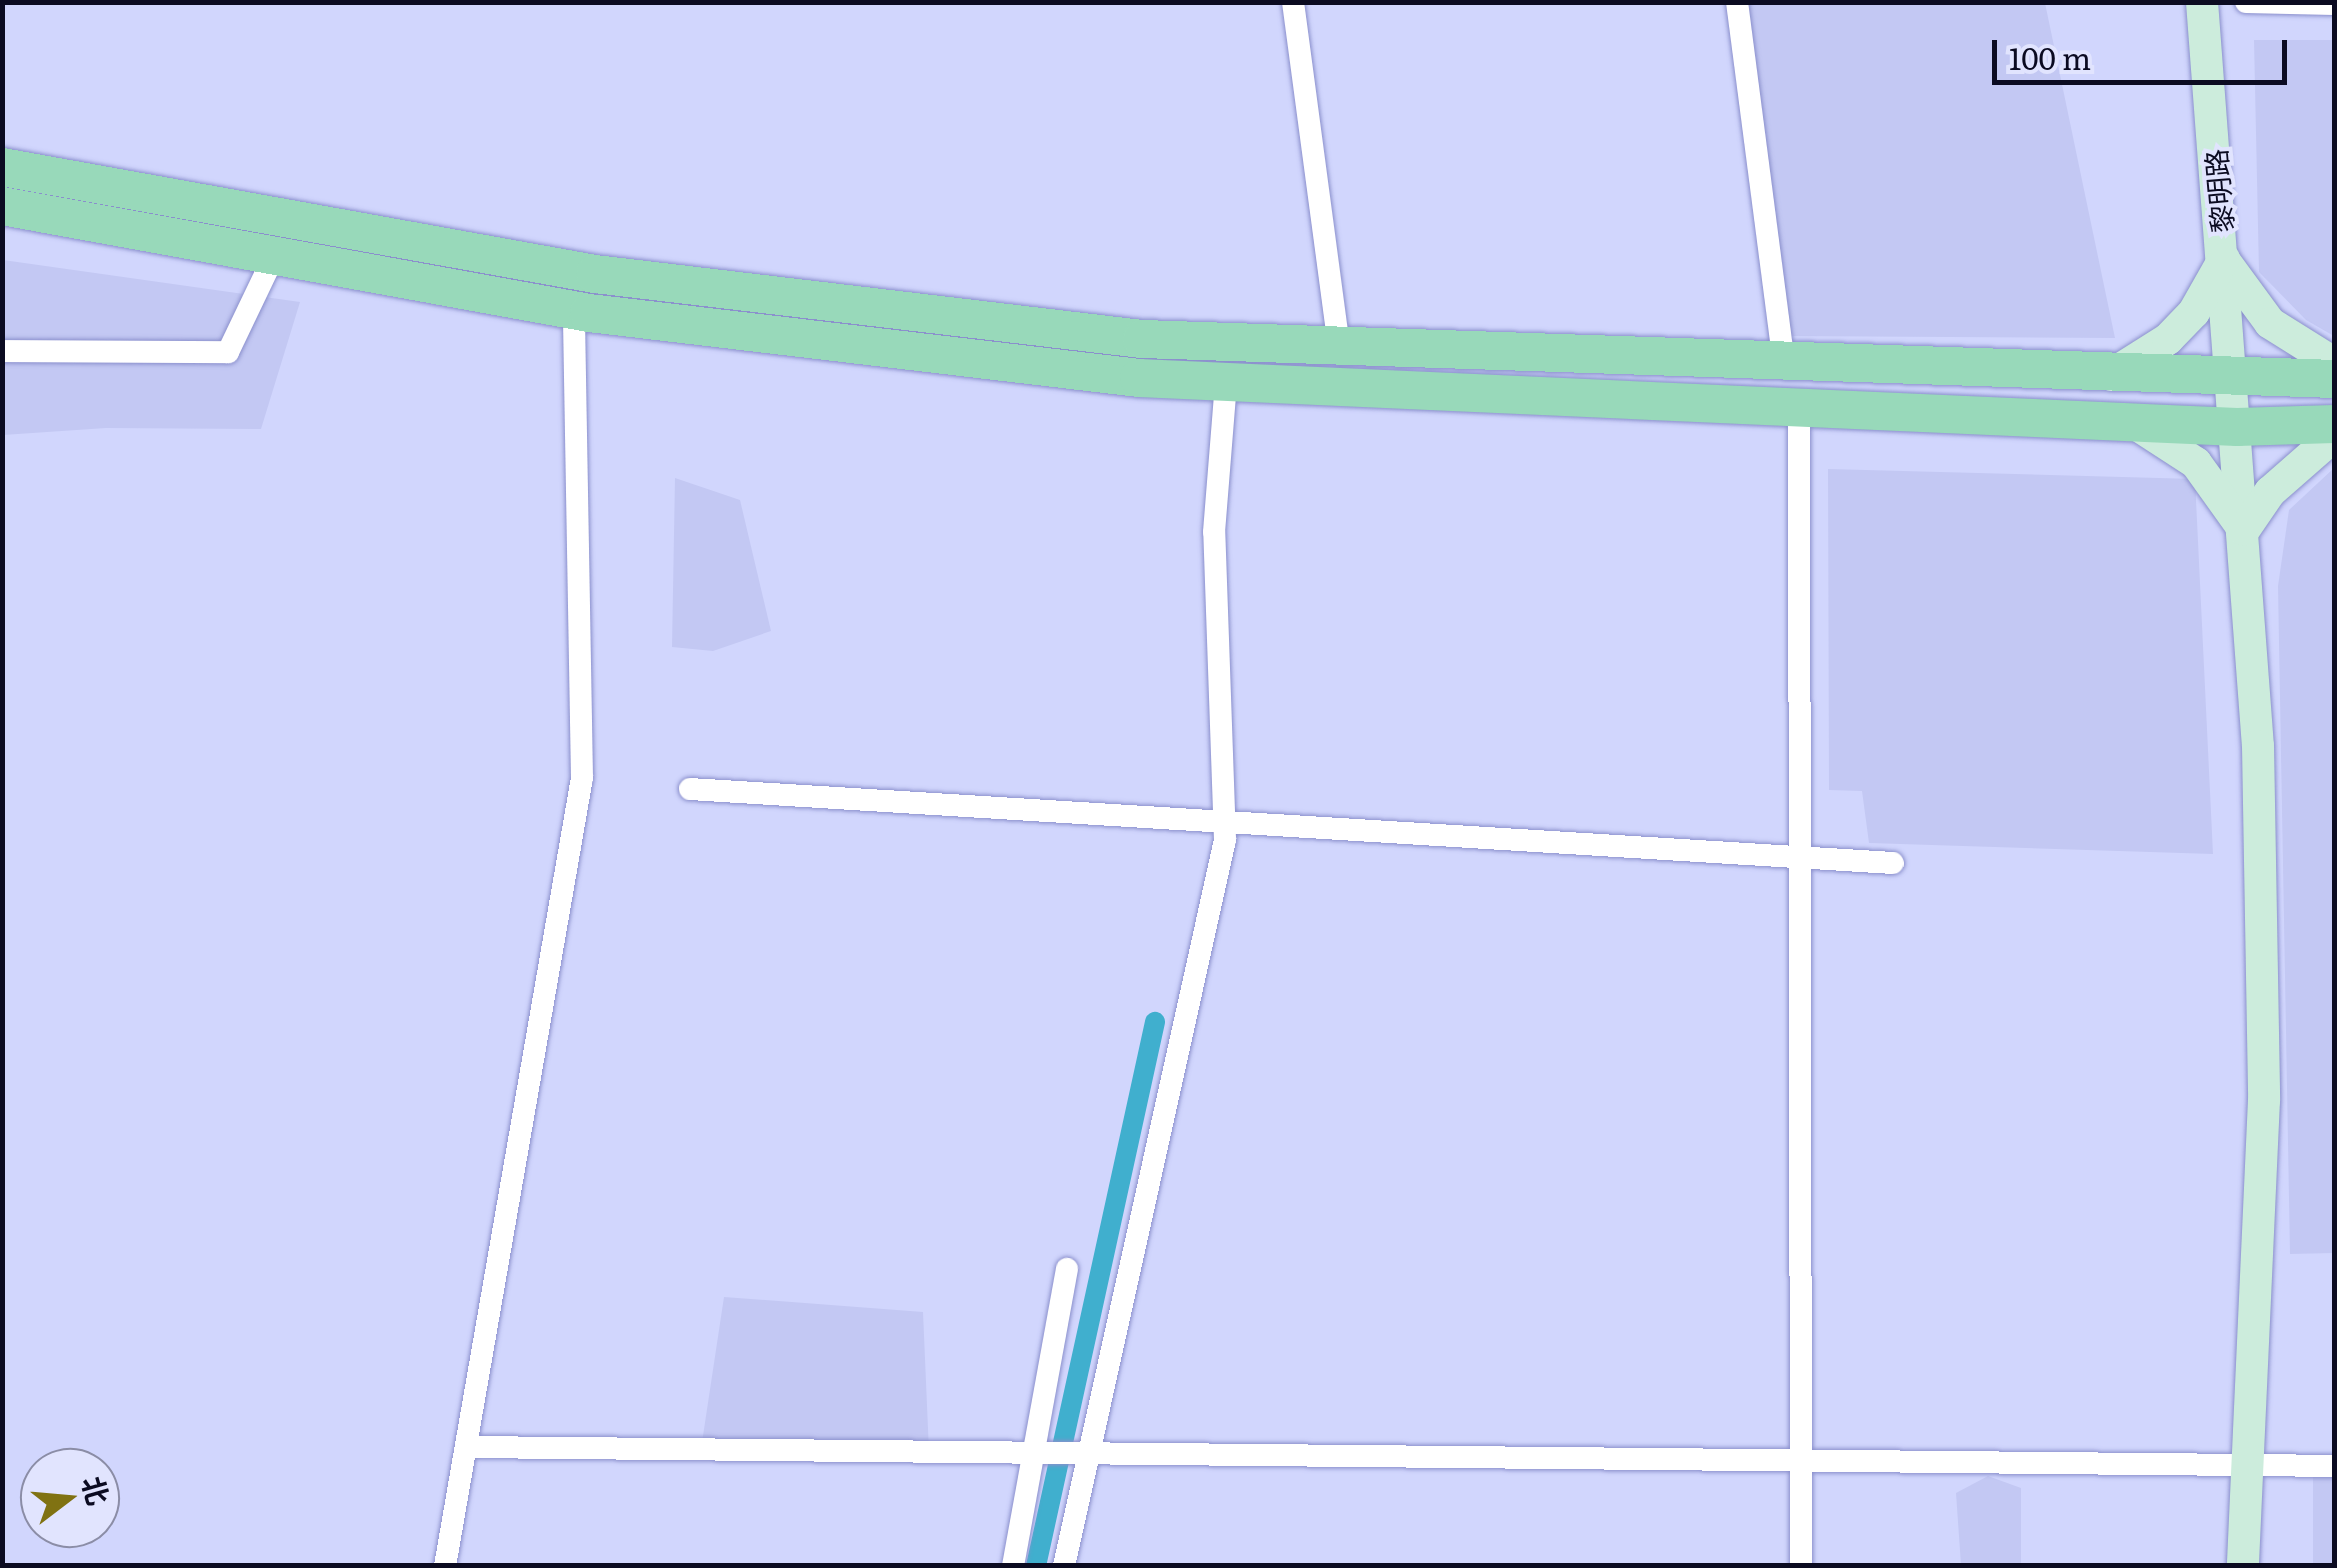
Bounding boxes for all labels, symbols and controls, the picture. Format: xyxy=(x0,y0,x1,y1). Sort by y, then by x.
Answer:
scale bar xyxy=(1997,20,2292,82)
text: 100 m xyxy=(2009,35,2091,79)
street label: 黎明路 xyxy=(2198,148,2238,234)
north arrow xyxy=(20,1448,120,1548)
text: 北 xyxy=(73,1471,121,1510)

